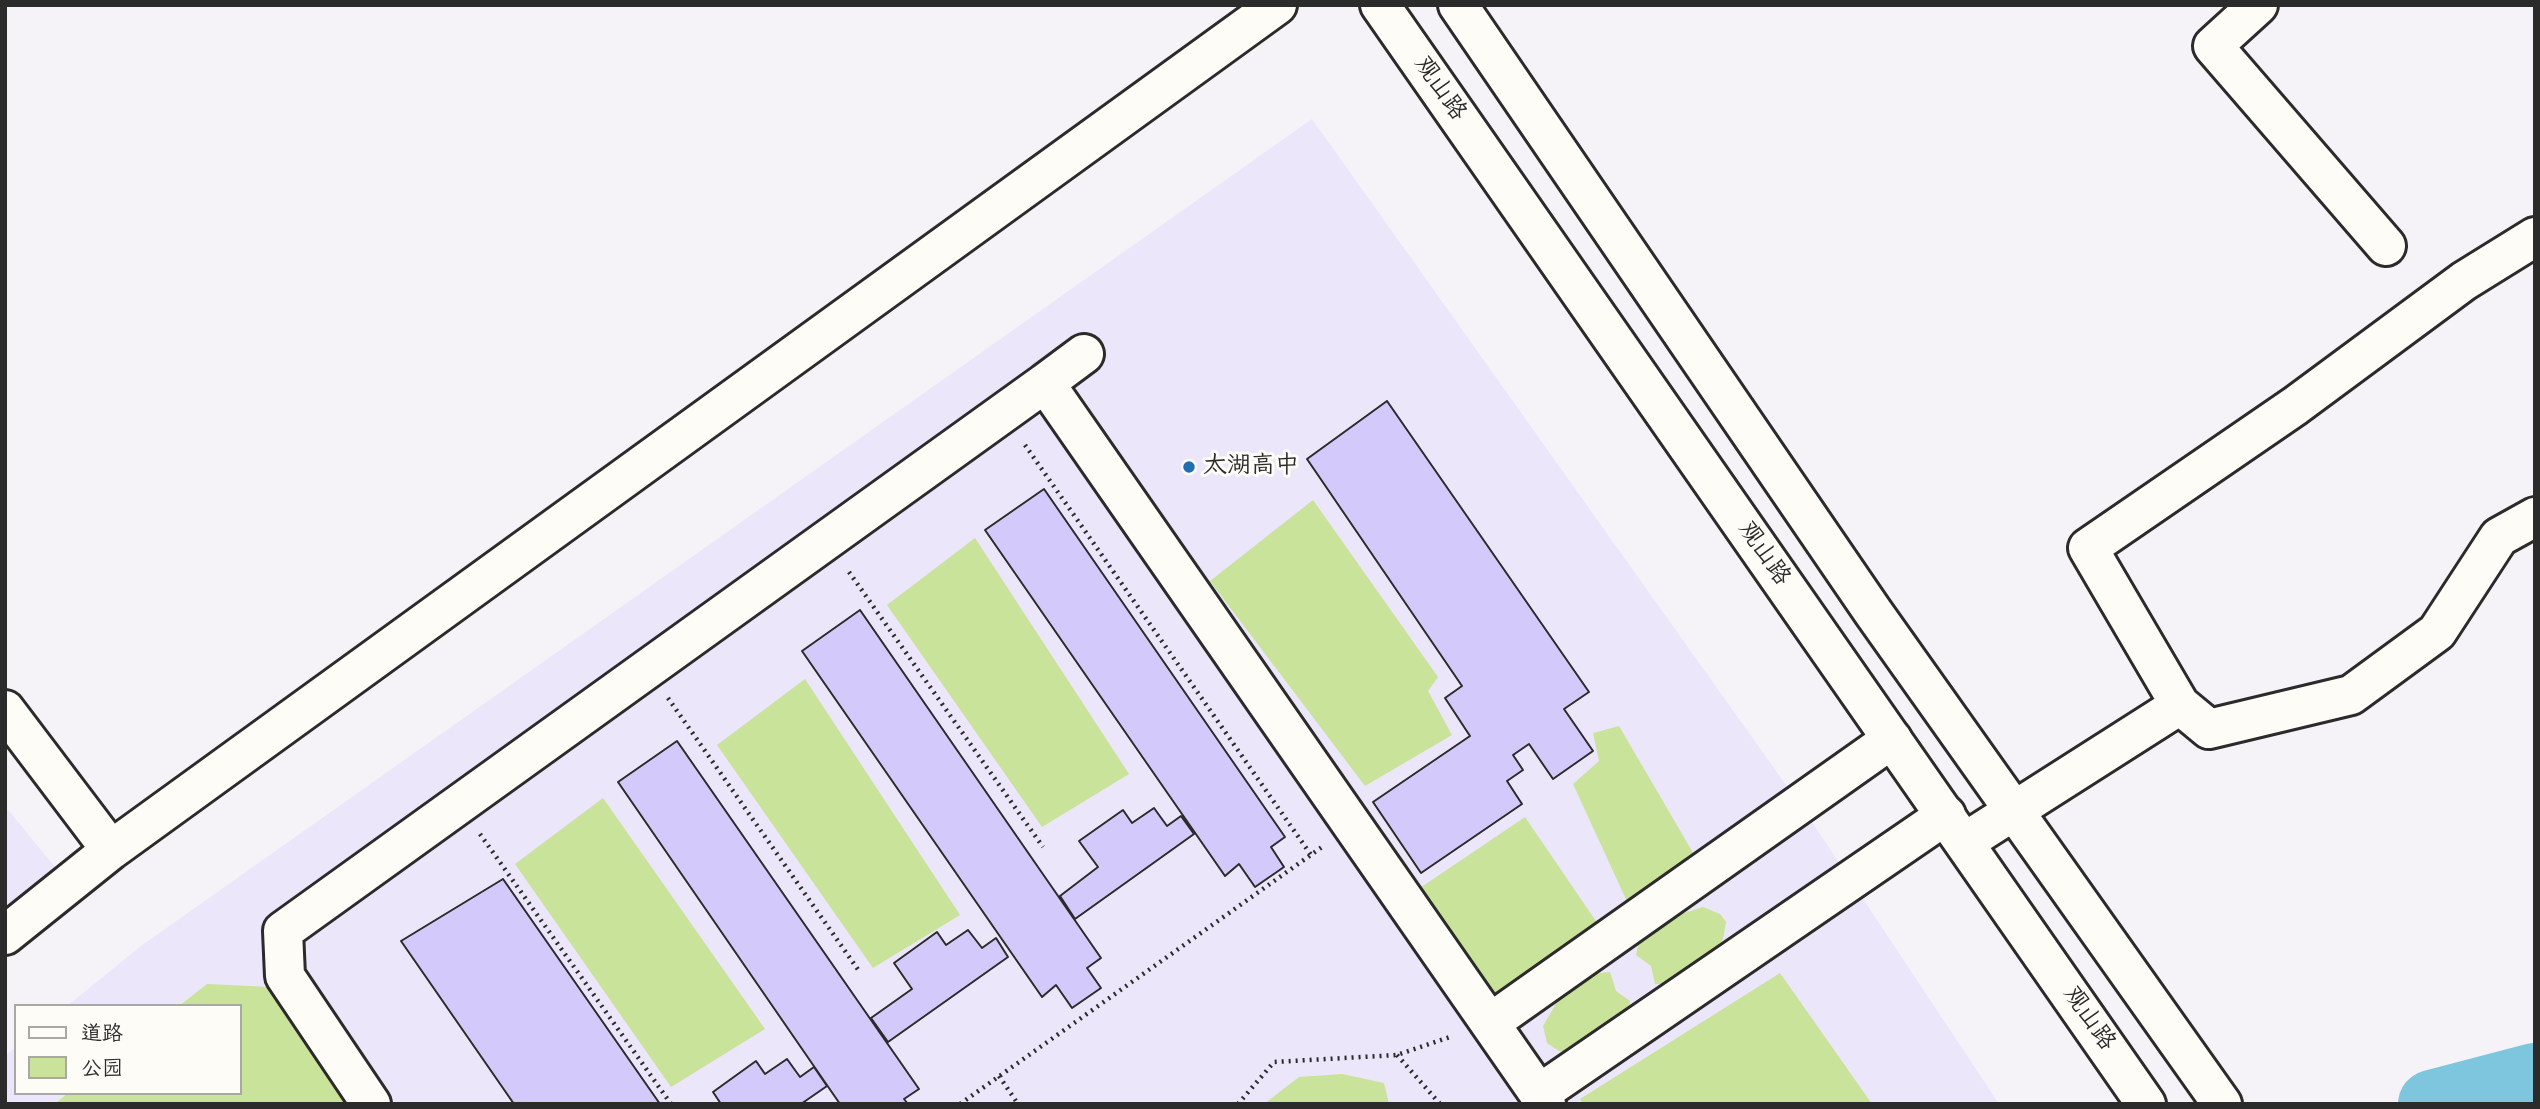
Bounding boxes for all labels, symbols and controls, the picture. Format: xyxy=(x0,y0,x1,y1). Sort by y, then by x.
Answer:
street label: 观山路 xyxy=(1407,51,1471,127)
place label: 太湖高中 xyxy=(1203,453,1299,481)
marker: 太湖高中 xyxy=(1181,459,1197,475)
street label: 观山路 xyxy=(1731,516,1795,592)
street label: 观山路 xyxy=(2056,981,2120,1057)
legend xyxy=(14,1004,242,1095)
text: 道路 xyxy=(81,1020,123,1048)
text: 公园 xyxy=(81,1055,123,1083)

